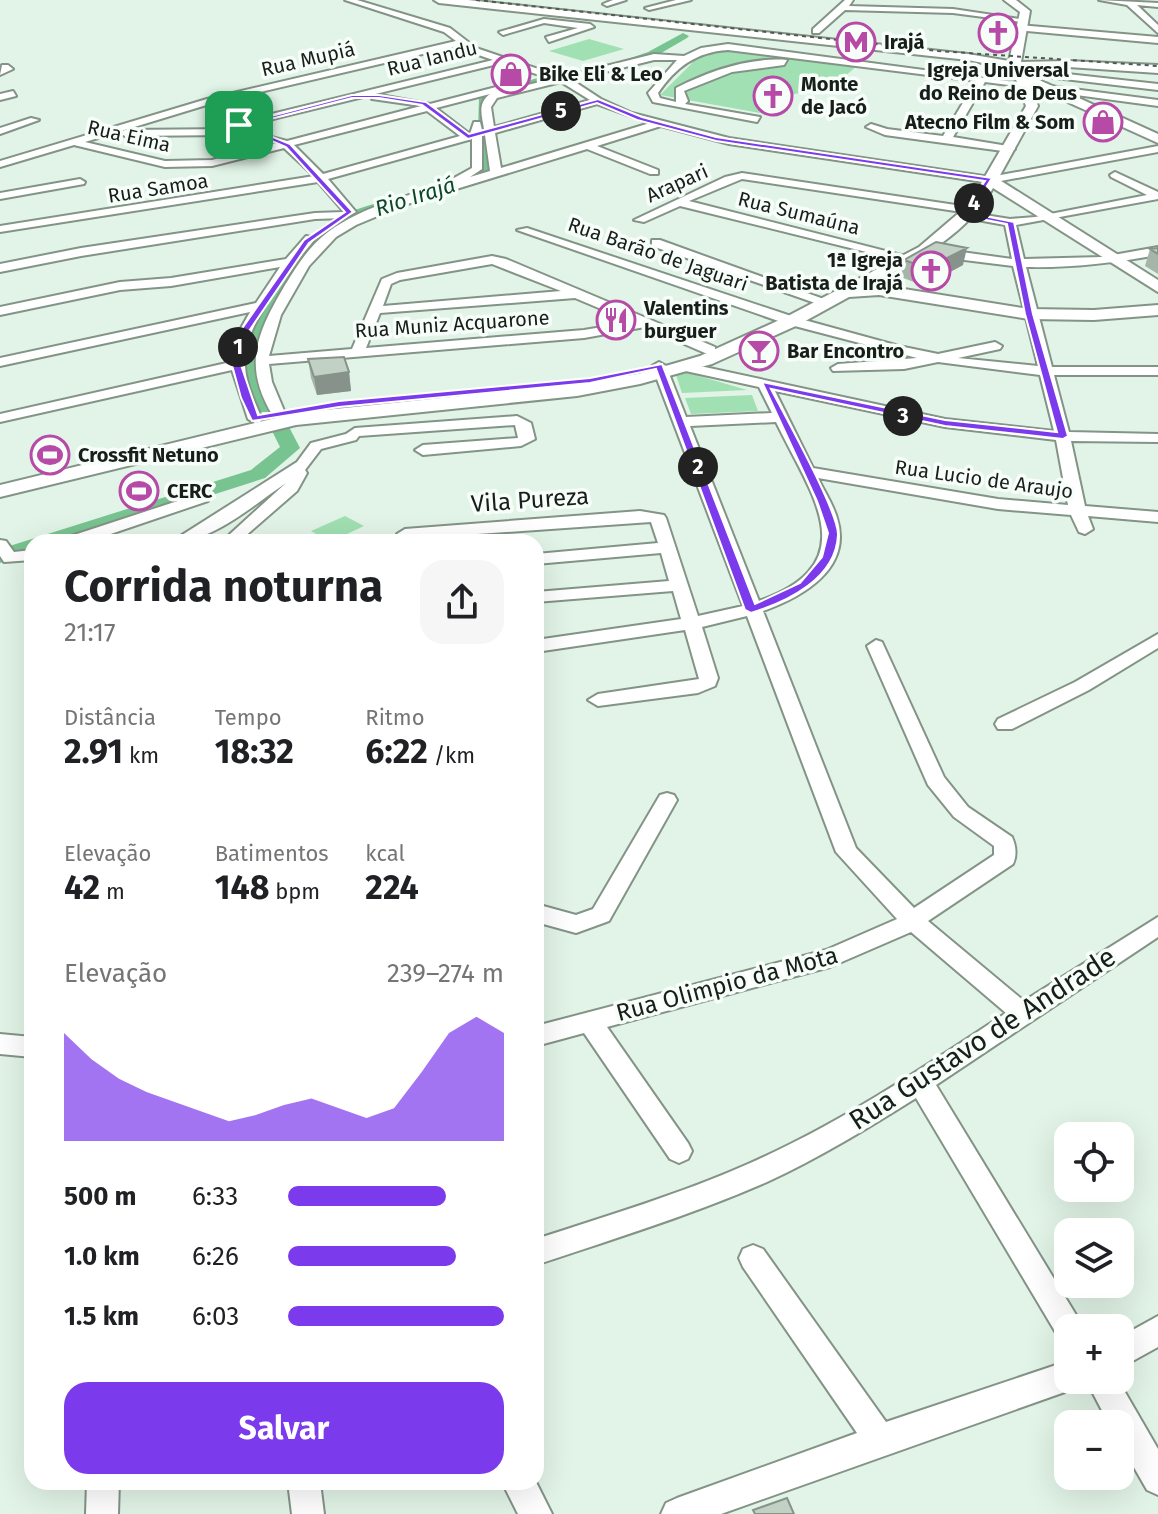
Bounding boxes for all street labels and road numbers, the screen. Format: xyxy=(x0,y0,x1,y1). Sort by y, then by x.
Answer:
street label: Rua Iandu xyxy=(384,35,480,81)
street label: Rua Mupiá xyxy=(259,37,357,81)
street label: Rua Eima xyxy=(85,115,173,157)
street label: Arapari xyxy=(642,159,712,207)
street label: Rua Samoa xyxy=(106,168,210,208)
street label: Rua Sumaúna xyxy=(736,186,862,240)
street label: Rua Barão de Jaguari xyxy=(565,212,751,296)
street label: Rua Muniz Acquarone xyxy=(354,305,550,343)
street label: Rua Lucio de Araujo xyxy=(893,455,1075,503)
street label: Vila Pureza xyxy=(470,482,590,518)
street label: Rua Gustavo de Andrade xyxy=(843,940,1122,1137)
street label: Rua Olimpio da Mota xyxy=(613,941,841,1027)

